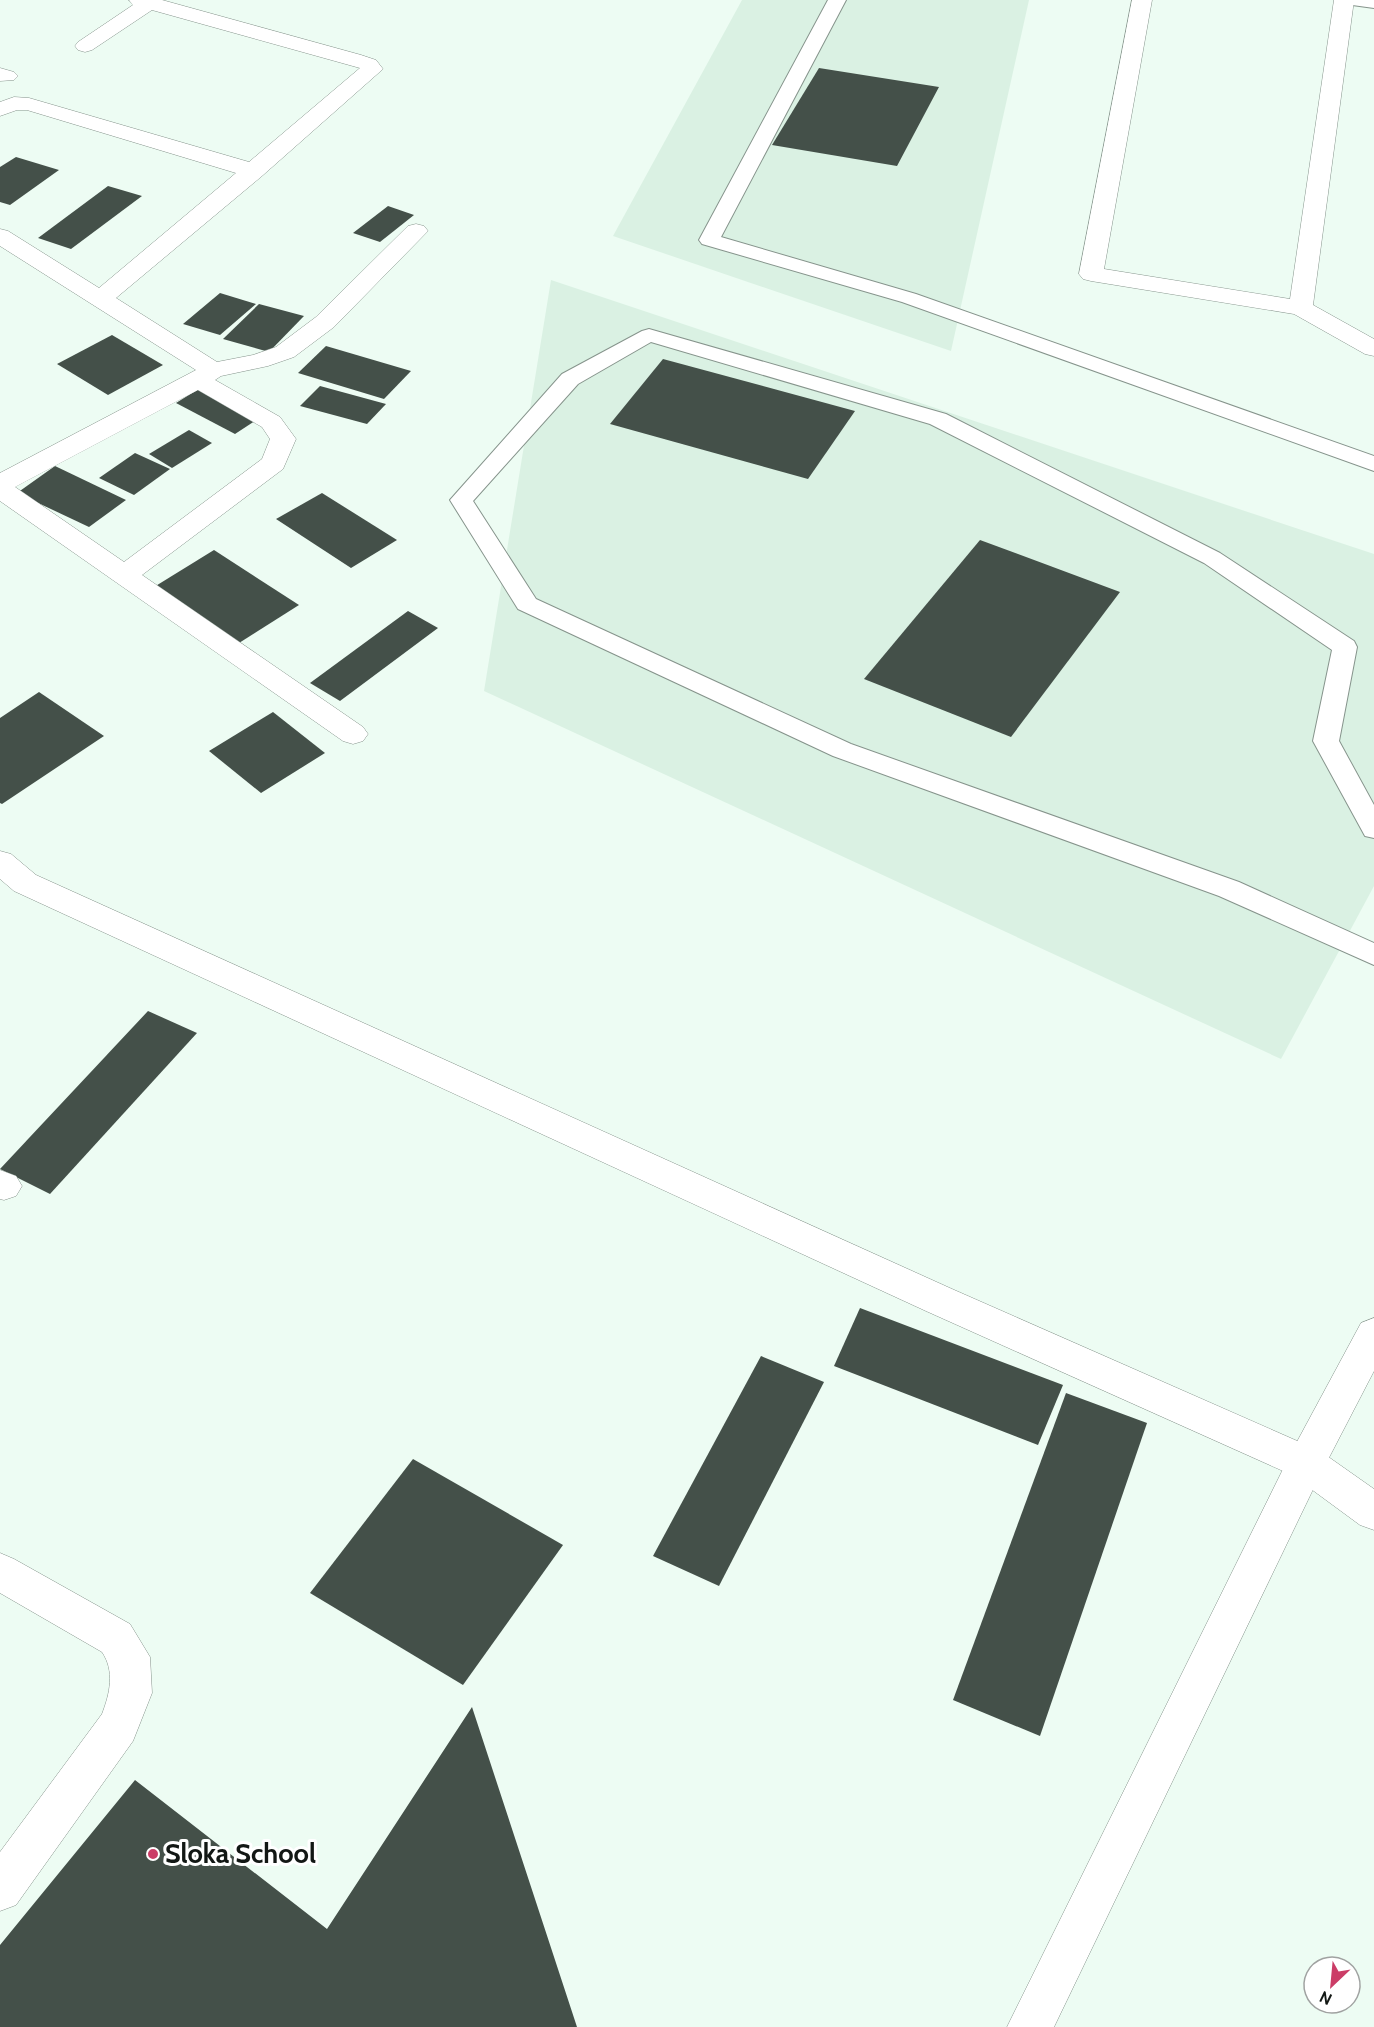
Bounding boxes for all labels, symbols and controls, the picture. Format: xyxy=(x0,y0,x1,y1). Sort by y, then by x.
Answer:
place label: Sloka School xyxy=(165,1837,316,1870)
marker: Sloka School xyxy=(146,1847,160,1861)
north arrow xyxy=(1302,1955,1362,2015)
text: N xyxy=(1316,1987,1335,2009)

